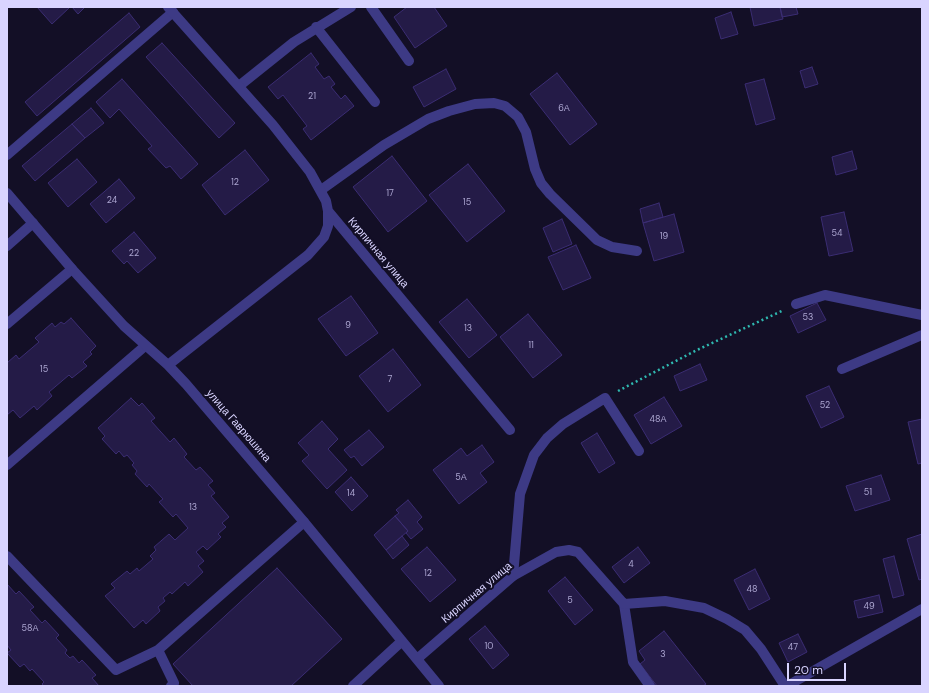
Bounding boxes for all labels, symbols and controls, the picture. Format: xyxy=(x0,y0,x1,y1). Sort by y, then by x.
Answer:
house number: 21 xyxy=(308,92,316,102)
house number: 6А xyxy=(558,104,570,114)
house number: 12 xyxy=(231,178,239,188)
house number: 17 xyxy=(386,189,394,199)
house number: 24 xyxy=(107,196,117,206)
house number: 15 xyxy=(463,198,471,208)
street label: Кирпичная улица xyxy=(345,215,411,291)
house number: 54 xyxy=(832,229,842,239)
house number: 19 xyxy=(660,232,668,242)
house number: 22 xyxy=(129,249,139,259)
house number: 53 xyxy=(803,313,813,323)
house number: 9 xyxy=(345,321,351,331)
house number: 13 xyxy=(464,324,472,334)
house number: 11 xyxy=(528,341,534,351)
house number: 15 xyxy=(40,365,48,375)
house number: 7 xyxy=(388,375,392,385)
street label: улица Гаврюшина xyxy=(203,387,273,465)
house number: 52 xyxy=(820,401,830,411)
house number: 48А xyxy=(650,415,666,425)
house number: 5А xyxy=(455,473,467,483)
house number: 51 xyxy=(864,488,872,498)
house number: 14 xyxy=(347,489,355,499)
house number: 13 xyxy=(189,503,197,513)
street label: Кирпичная улица xyxy=(439,560,515,626)
house number: 4 xyxy=(628,560,634,570)
house number: 12 xyxy=(424,569,432,579)
house number: 48 xyxy=(747,585,757,595)
house number: 5 xyxy=(567,596,573,606)
house number: 49 xyxy=(863,602,875,612)
house number: 58А xyxy=(22,624,38,634)
house number: 10 xyxy=(485,642,493,652)
house number: 47 xyxy=(788,643,798,653)
house number: 3 xyxy=(660,650,666,660)
scale bar xyxy=(789,655,848,681)
text: 20 m xyxy=(794,662,823,678)

